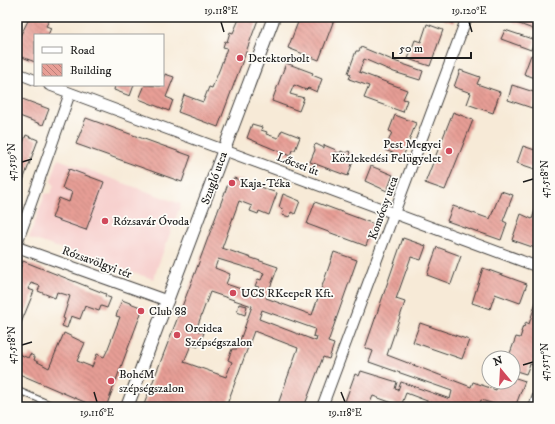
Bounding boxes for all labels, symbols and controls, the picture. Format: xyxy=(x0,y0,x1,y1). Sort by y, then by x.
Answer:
text: 19.118°E xyxy=(204,5,238,17)
text: 19.120°E xyxy=(451,5,487,17)
legend xyxy=(34,34,164,86)
scale bar xyxy=(393,34,471,60)
text: 50 m xyxy=(399,41,423,56)
text: Road xyxy=(70,43,95,58)
place label: Detektorbolt xyxy=(248,51,310,66)
marker: Detektorbolt xyxy=(235,53,245,63)
text: Building xyxy=(70,63,111,78)
place label: Pest Megyei Közlekedési Felügyelet xyxy=(331,137,441,166)
text: 47.519°N xyxy=(6,143,18,181)
marker: Pest Megyei Közlekedési Felügyelet xyxy=(444,146,454,156)
street label: Szugló utca xyxy=(198,149,231,207)
street label: Lőcsei út xyxy=(275,150,321,179)
text: 47.518°N xyxy=(539,160,551,198)
street label: Komócsy utca xyxy=(365,174,402,242)
place label: Kaja-Téka xyxy=(240,176,291,191)
marker: Kaja-Téka xyxy=(227,178,237,188)
place label: Rózsavár Óvoda xyxy=(113,214,190,229)
marker: Rózsavár Óvoda xyxy=(100,216,110,226)
street label: Rózsavölgyi tér xyxy=(60,243,134,282)
place label: UCS RKeepeR Kft. xyxy=(241,286,334,301)
marker: UCS RKeepeR Kft. xyxy=(228,288,238,298)
place label: Club 88 xyxy=(149,304,187,319)
marker: Club 88 xyxy=(136,306,146,316)
place label: Orcidea Szépségszalon xyxy=(185,321,253,350)
text: 47.518°N xyxy=(6,326,18,364)
marker: Orcidea Szépségszalon xyxy=(172,330,182,340)
text: 47.517°N xyxy=(539,343,551,381)
north arrow xyxy=(481,350,521,390)
text: N xyxy=(492,353,505,369)
place label: BohéM szépségszalon xyxy=(119,367,185,396)
marker: BohéM szépségszalon xyxy=(106,376,116,386)
text: 19.116°E xyxy=(80,407,114,419)
text: 19.118°E xyxy=(328,407,362,419)

